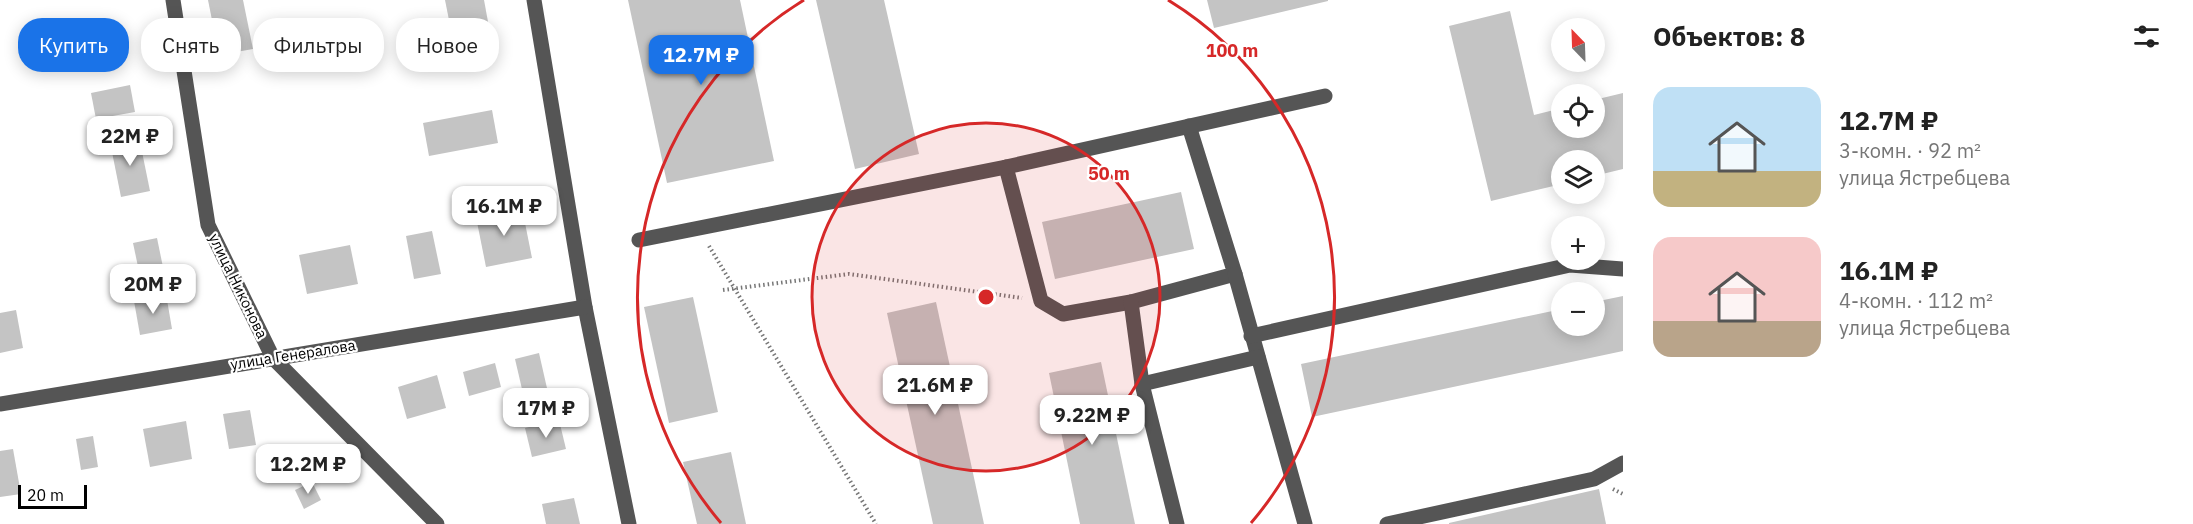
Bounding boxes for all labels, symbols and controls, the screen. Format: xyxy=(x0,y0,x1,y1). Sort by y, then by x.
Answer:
chip: Купить xyxy=(18,18,129,72)
chip: Снять xyxy=(141,18,241,72)
chip: Фильтры xyxy=(253,18,384,72)
chip: Новое xyxy=(396,18,499,72)
north arrow xyxy=(1551,18,1605,72)
map controls xyxy=(1551,18,1605,336)
text: Объектов: 8 xyxy=(1653,19,1805,53)
icon: filters xyxy=(2130,20,2163,53)
pin: 12.7M ₽ xyxy=(646,35,756,86)
text: 100 m xyxy=(1206,39,1258,62)
text: 12.7M ₽ xyxy=(663,41,739,68)
button: locate xyxy=(1551,84,1605,138)
text: 12.7M ₽ xyxy=(1839,103,1938,137)
icon: home xyxy=(1701,111,1773,183)
pin: 22M ₽ xyxy=(88,116,172,167)
text: 22M ₽ xyxy=(101,122,159,149)
text: 3-комн. · 92 m² xyxy=(1839,137,1981,164)
button: layers xyxy=(1551,150,1605,204)
text: 50 m xyxy=(1088,162,1130,185)
text: улица Ястребцева xyxy=(1839,164,2010,191)
pin: 16.1M ₽ xyxy=(449,186,559,237)
text: 16.1M ₽ xyxy=(466,192,542,219)
button: + xyxy=(1551,216,1605,270)
street label: улица Никонова xyxy=(205,230,272,341)
text: 16.1M ₽ xyxy=(1839,253,1938,287)
icon: home xyxy=(1701,261,1773,333)
pin: 20M ₽ xyxy=(111,264,195,315)
text: 20M ₽ xyxy=(124,270,182,297)
button: − xyxy=(1551,282,1605,336)
centre of rings xyxy=(976,287,996,307)
text: 4-комн. · 112 m² xyxy=(1839,287,1993,314)
text: улица Ястребцева xyxy=(1839,314,2010,341)
street label: улица Генералова xyxy=(229,335,357,374)
pin: 21.6M ₽ xyxy=(880,365,990,416)
text: 21.6M ₽ xyxy=(897,371,973,398)
pin: 17M ₽ xyxy=(504,388,588,439)
text: 17M ₽ xyxy=(517,394,575,421)
pin: 9.22M ₽ xyxy=(1037,395,1147,446)
text: 9.22M ₽ xyxy=(1054,401,1130,428)
pin: 12.2M ₽ xyxy=(253,444,363,495)
text: 12.2M ₽ xyxy=(270,450,346,477)
scale bar xyxy=(18,482,87,510)
text: 20 m xyxy=(27,485,64,505)

